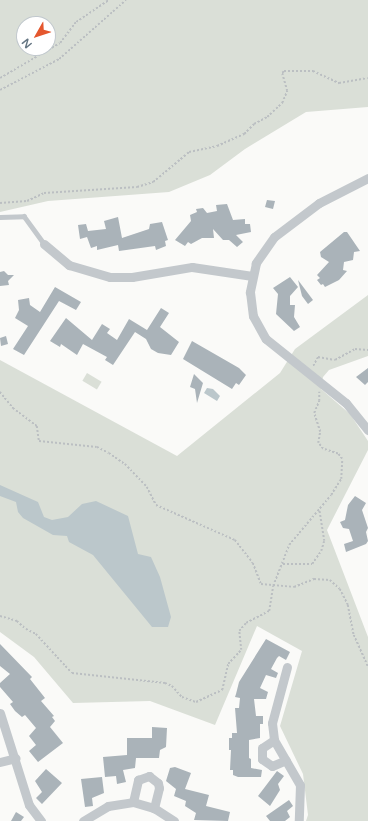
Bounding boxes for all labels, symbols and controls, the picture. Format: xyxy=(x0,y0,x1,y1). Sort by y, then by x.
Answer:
north arrow xyxy=(16,16,56,56)
text: N xyxy=(19,36,35,51)

